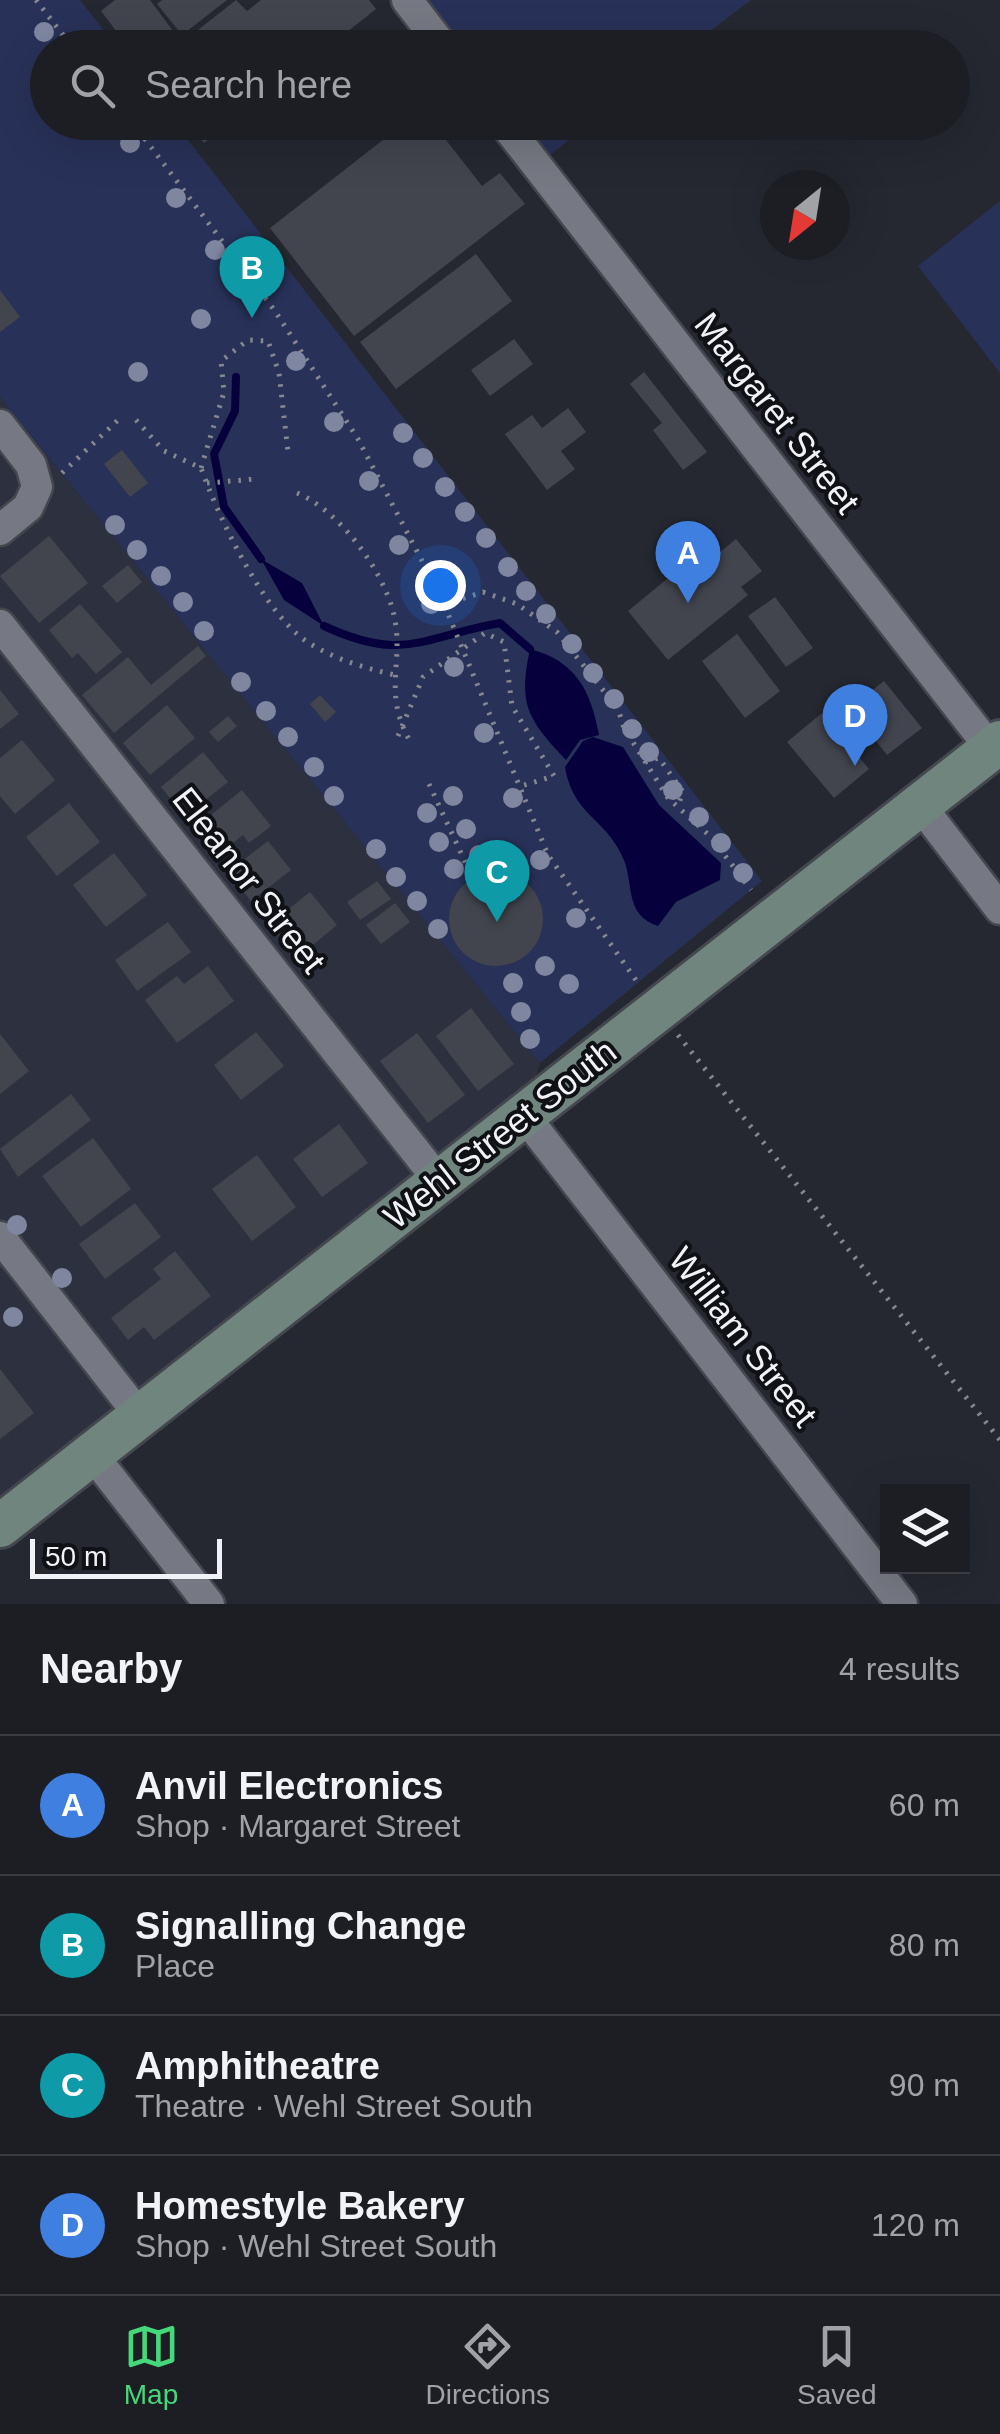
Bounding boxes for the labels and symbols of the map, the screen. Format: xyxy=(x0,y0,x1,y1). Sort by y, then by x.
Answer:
north arrow xyxy=(760,170,850,260)
pin: B xyxy=(220,236,284,318)
street label: Margaret Street xyxy=(687,305,868,521)
pin: A xyxy=(656,520,720,603)
your location xyxy=(415,560,466,611)
pin: D xyxy=(822,684,888,766)
street label: Eleanor Street xyxy=(165,780,334,980)
pin: C xyxy=(464,840,530,922)
street label: Wehl Street South xyxy=(376,1031,623,1236)
street label: William Street xyxy=(662,1240,825,1434)
scale bar xyxy=(30,1534,222,1578)

